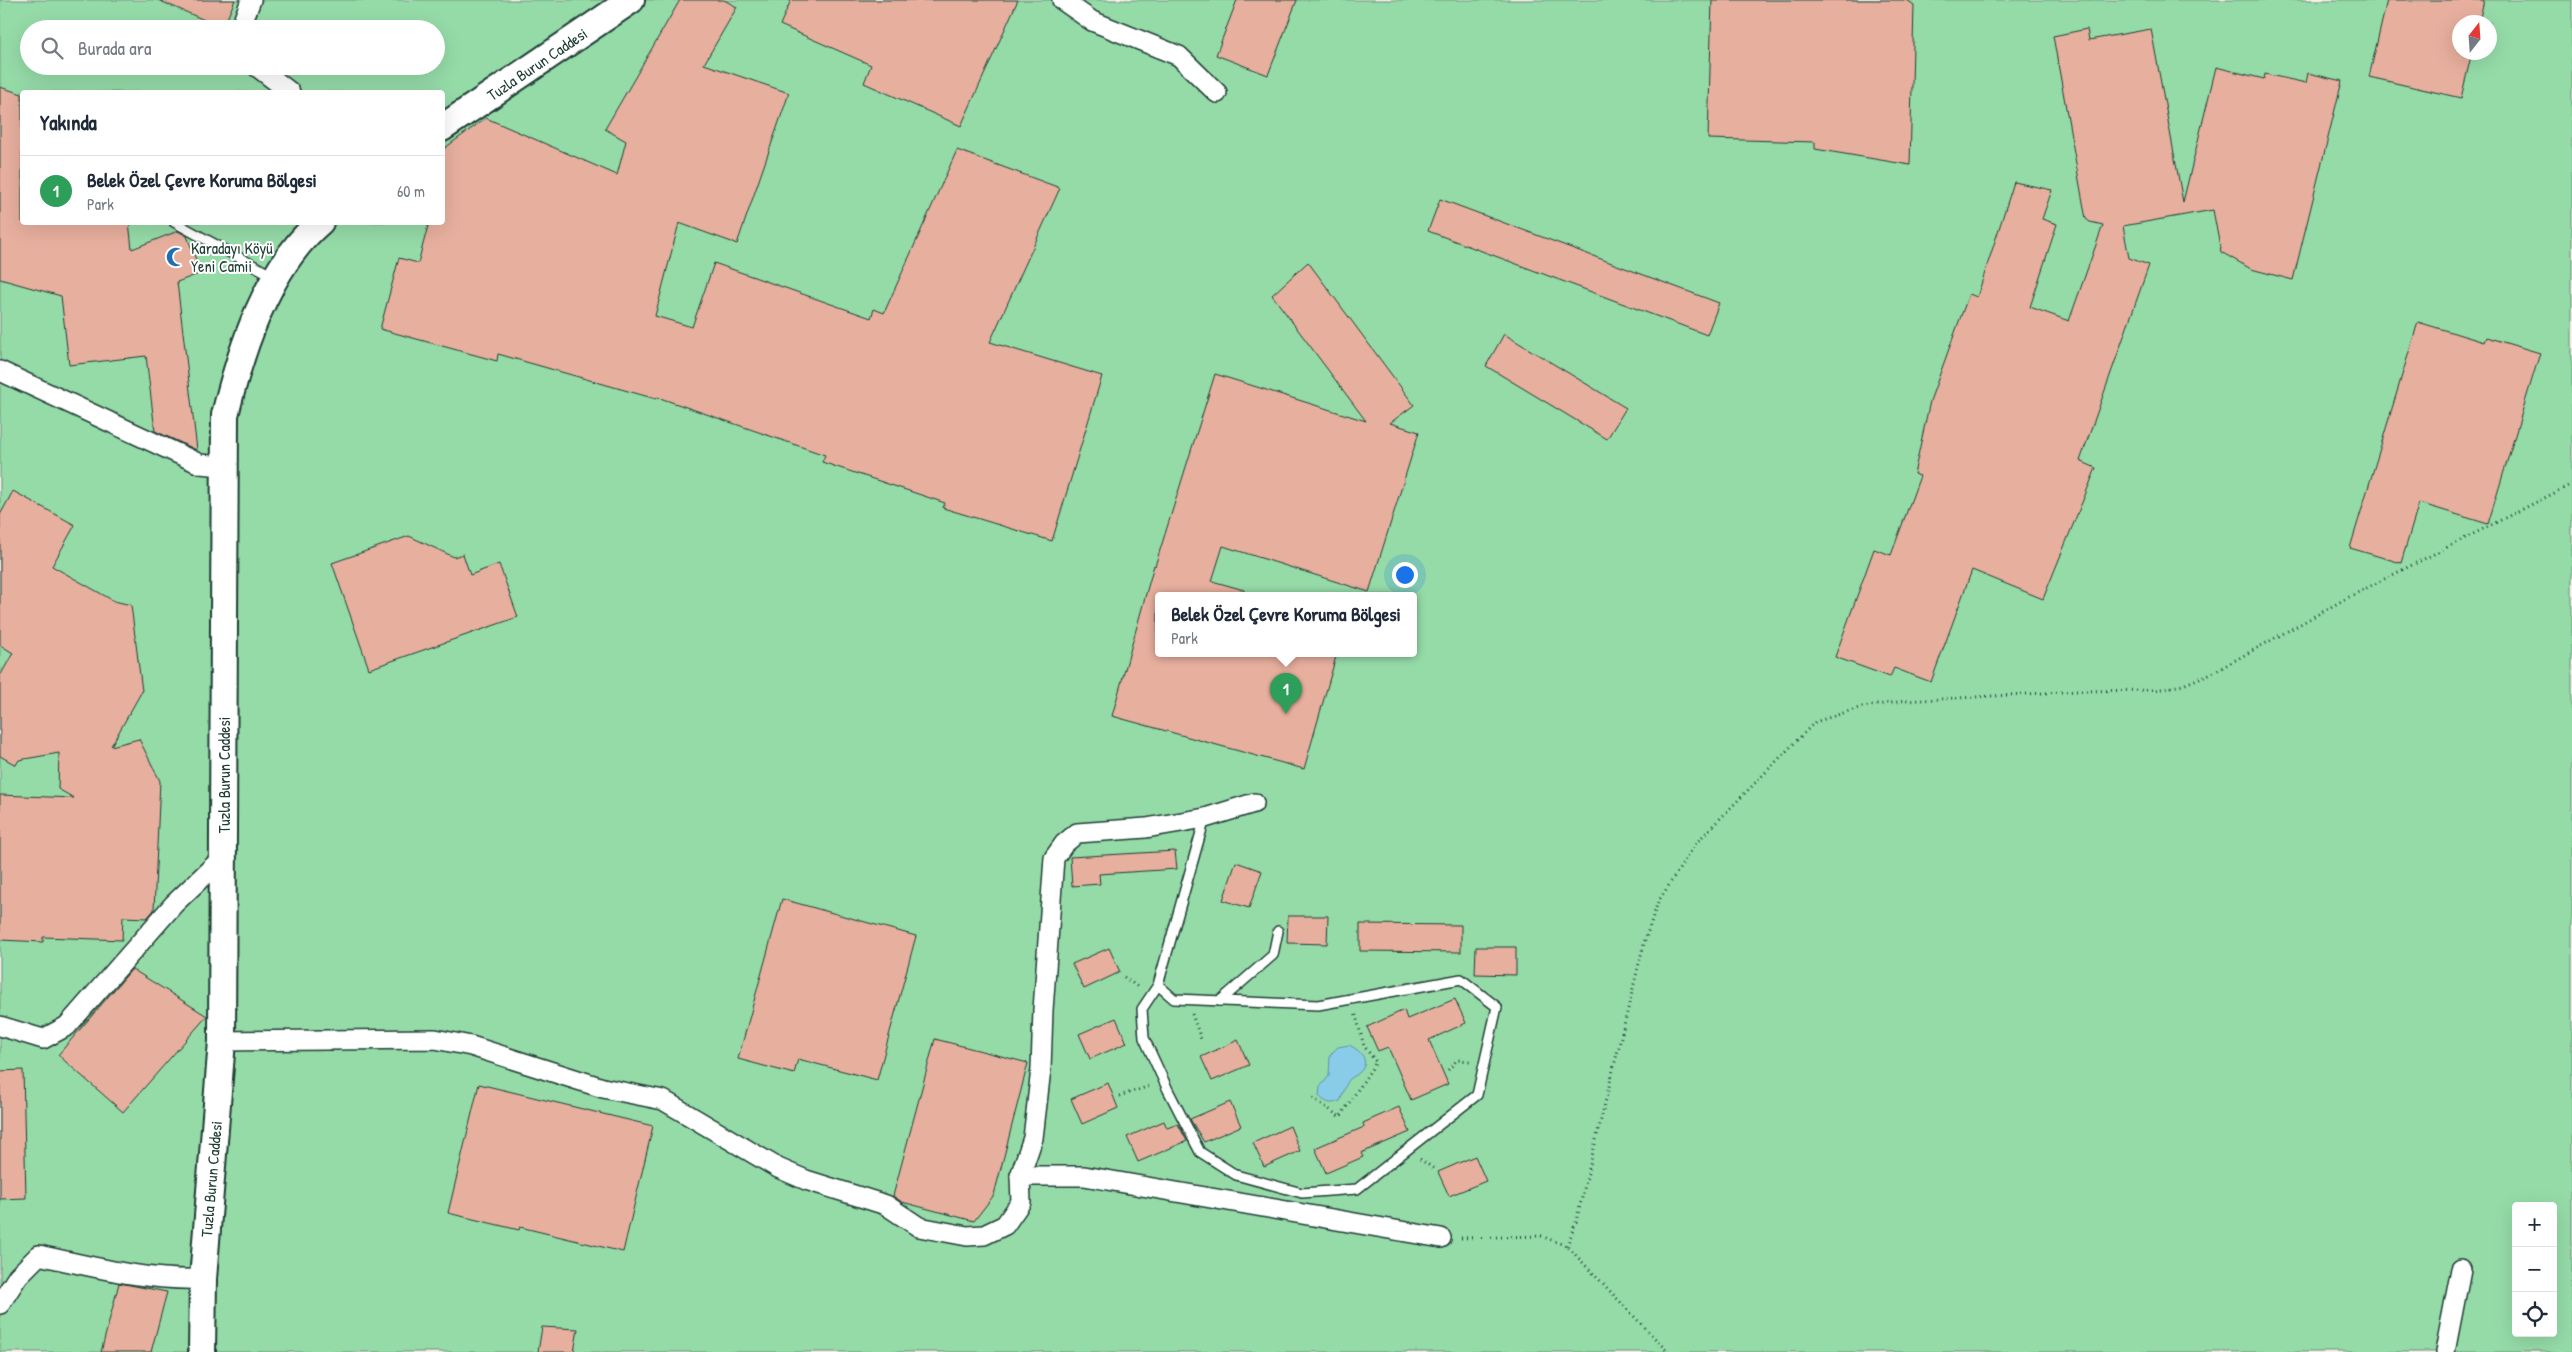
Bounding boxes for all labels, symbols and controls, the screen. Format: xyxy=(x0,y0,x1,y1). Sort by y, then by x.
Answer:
north arrow xyxy=(2452,15,2497,60)
search box xyxy=(20,20,445,75)
street label: Tuzla Burun Caddesi xyxy=(483,22,591,106)
icon: search xyxy=(38,34,66,62)
text: Burada ara xyxy=(78,35,151,61)
text: Yakında xyxy=(40,108,97,137)
text: Belek Özel Çevre Koruma Bölgesi xyxy=(87,167,317,193)
text: 1 xyxy=(53,180,59,202)
text: 60 m xyxy=(397,180,425,202)
text: Park xyxy=(87,193,114,215)
place label: Karadayı Köyü Yeni Camii xyxy=(191,237,273,277)
mosque icon: Karadayı Köyü Yeni Camii xyxy=(165,246,187,268)
your location xyxy=(1392,562,1418,588)
popup xyxy=(1155,592,1417,657)
text: Belek Özel Çevre Koruma Bölgesi xyxy=(1171,601,1401,627)
text: Park xyxy=(1171,627,1198,649)
pin: 1 xyxy=(1270,673,1302,714)
street label: Tuzla Burun Caddesi xyxy=(213,717,235,833)
street label: Tuzla Burun Caddesi xyxy=(195,1120,227,1238)
map controls xyxy=(2512,1202,2557,1337)
button: + xyxy=(2512,1202,2557,1247)
button: − xyxy=(2512,1247,2557,1292)
button: locate xyxy=(2512,1292,2557,1337)

